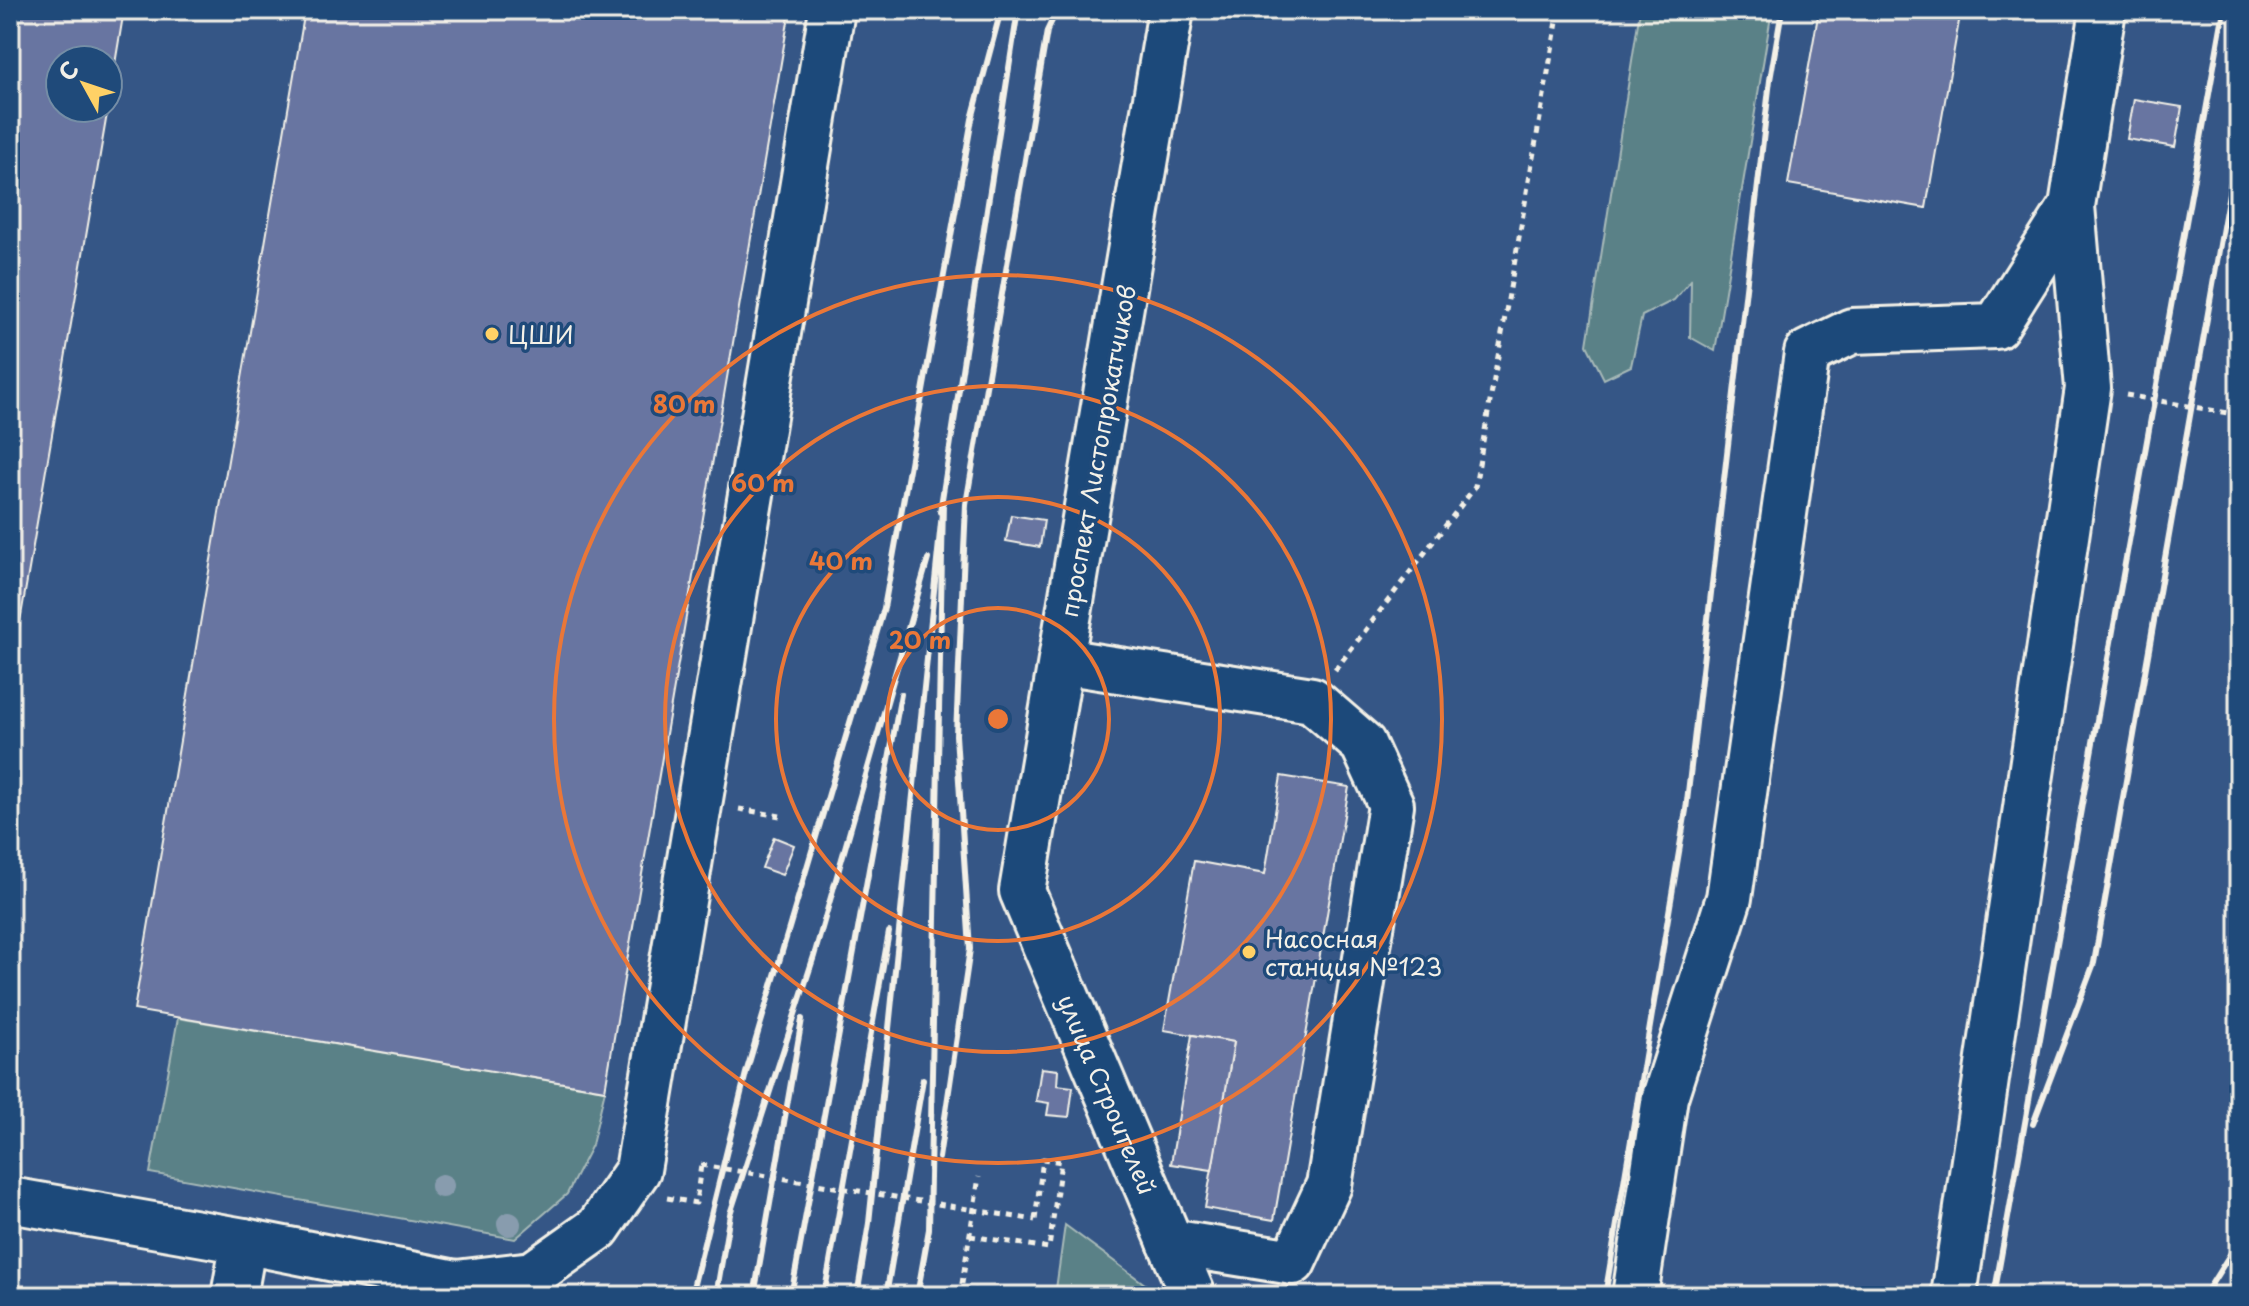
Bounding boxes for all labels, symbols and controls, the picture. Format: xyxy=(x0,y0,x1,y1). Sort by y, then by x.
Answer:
north arrow xyxy=(44,44,124,124)
text: С xyxy=(50,53,85,87)
street label: проспект Листопрокатчиков xyxy=(1050,282,1144,620)
place label: ЦШИ xyxy=(508,316,574,352)
marker: ЦШИ xyxy=(483,325,501,343)
text: 80 m xyxy=(653,385,715,421)
text: 60 m xyxy=(731,464,795,500)
text: 40 m xyxy=(809,542,873,578)
text: 20 m xyxy=(889,621,951,657)
centre of rings xyxy=(984,705,1012,733)
place label: Насосная станция №123 xyxy=(1265,920,1442,984)
marker: Насосная станция №123 xyxy=(1240,943,1258,961)
street label: улица Строителей xyxy=(1049,988,1166,1200)

